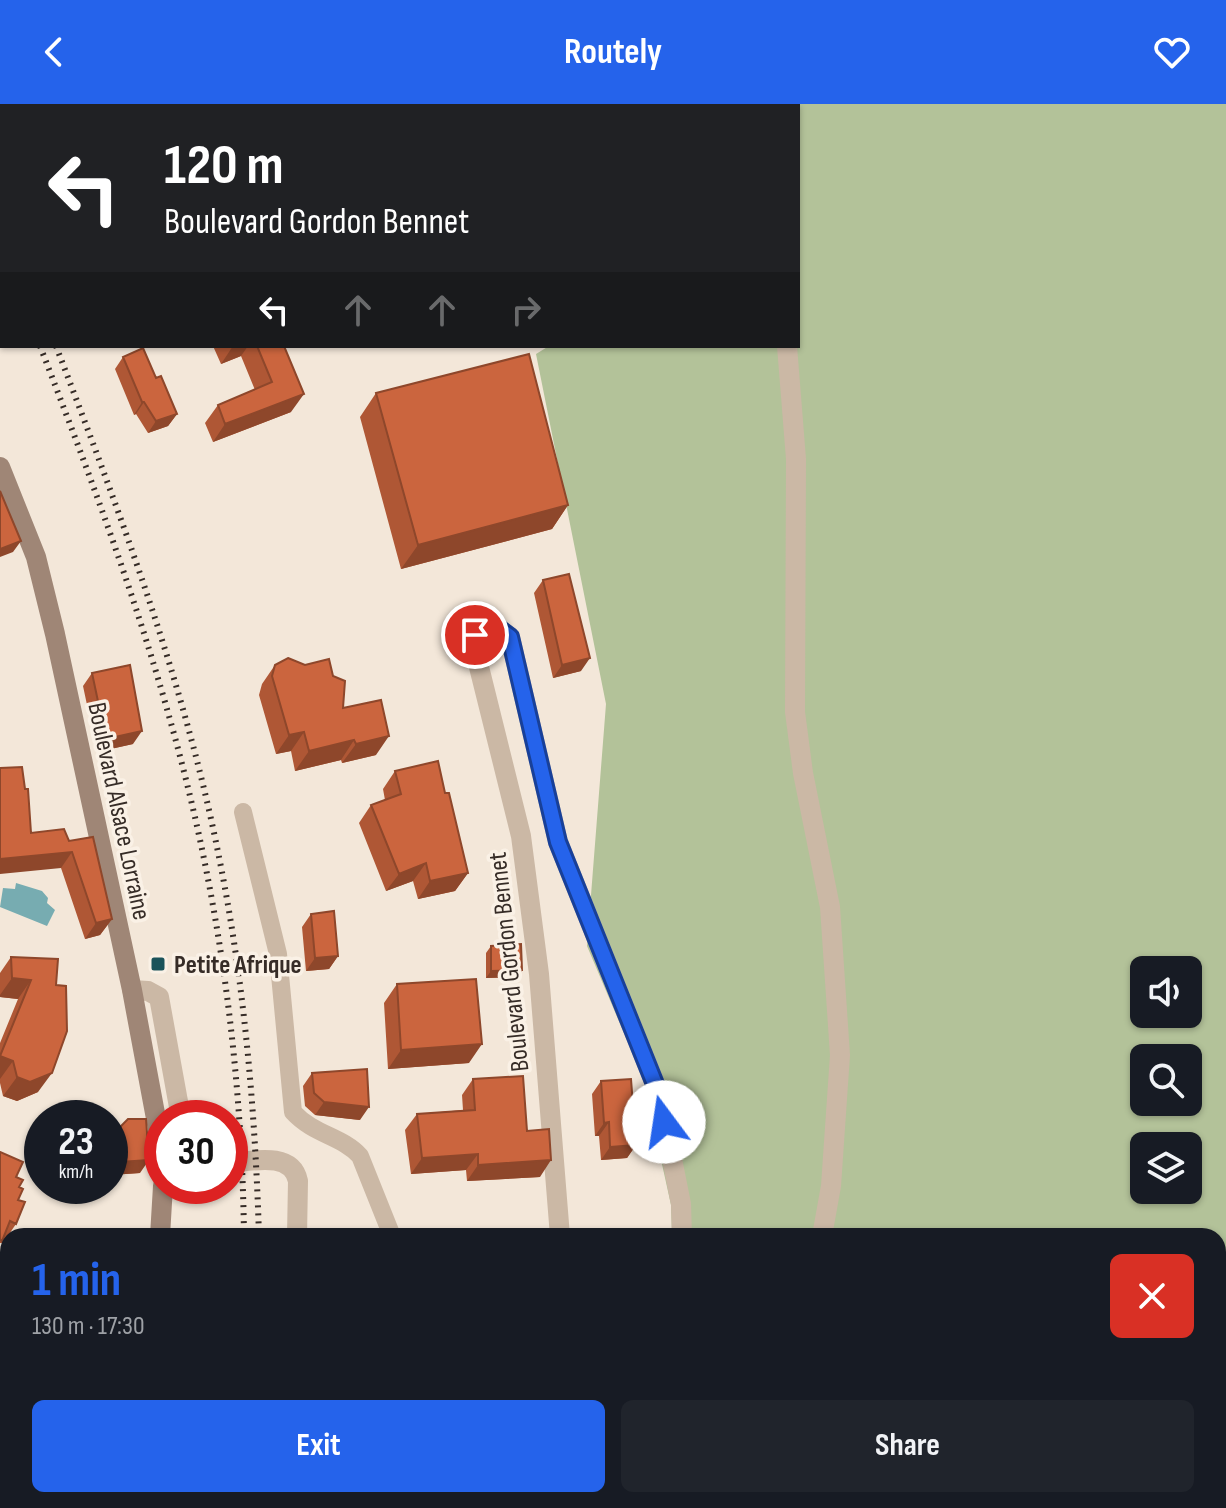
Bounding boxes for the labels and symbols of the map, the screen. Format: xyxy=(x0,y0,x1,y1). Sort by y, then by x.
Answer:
pin xyxy=(441,601,509,669)
street label: Boulevard Alsace Lorraine xyxy=(80,700,157,923)
street label: Boulevard Gordon Bennet xyxy=(483,851,536,1073)
place label: Petite Afrique xyxy=(174,950,302,981)
marker: Petite Afrique xyxy=(149,955,167,973)
position arrow xyxy=(622,1080,706,1164)
speed limit sign: 30 xyxy=(144,1100,248,1204)

